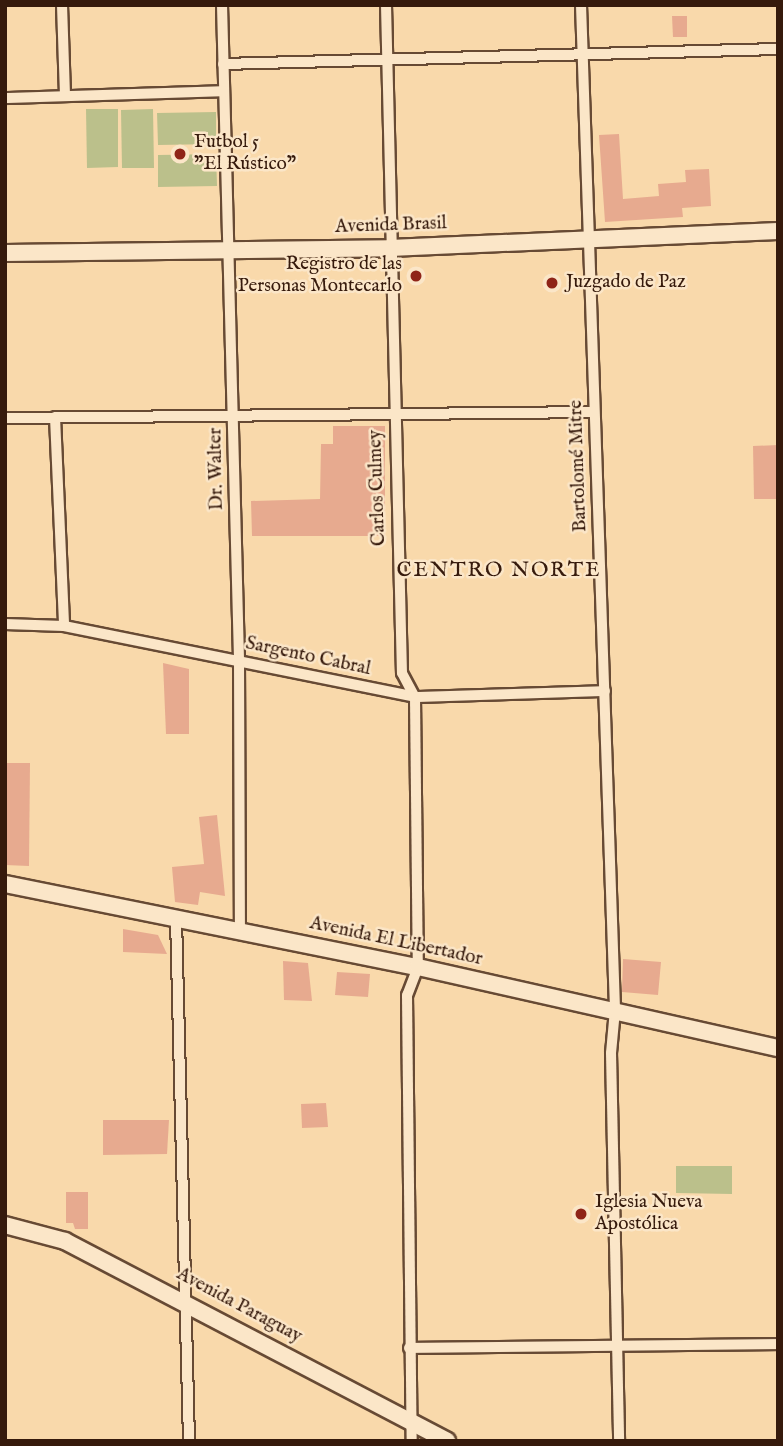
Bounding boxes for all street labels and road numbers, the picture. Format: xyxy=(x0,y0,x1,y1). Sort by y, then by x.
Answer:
street label: Avenida Brasil xyxy=(335,213,447,239)
street label: Bartolomé Mitre xyxy=(565,399,593,533)
street label: Dr. Walter xyxy=(205,427,229,511)
street label: Carlos Culmey xyxy=(365,430,391,546)
street label: Sargento Cabral xyxy=(243,633,373,681)
street label: Avenida El Libertador xyxy=(308,913,484,971)
street label: Avenida Paraguay xyxy=(172,1263,306,1349)

